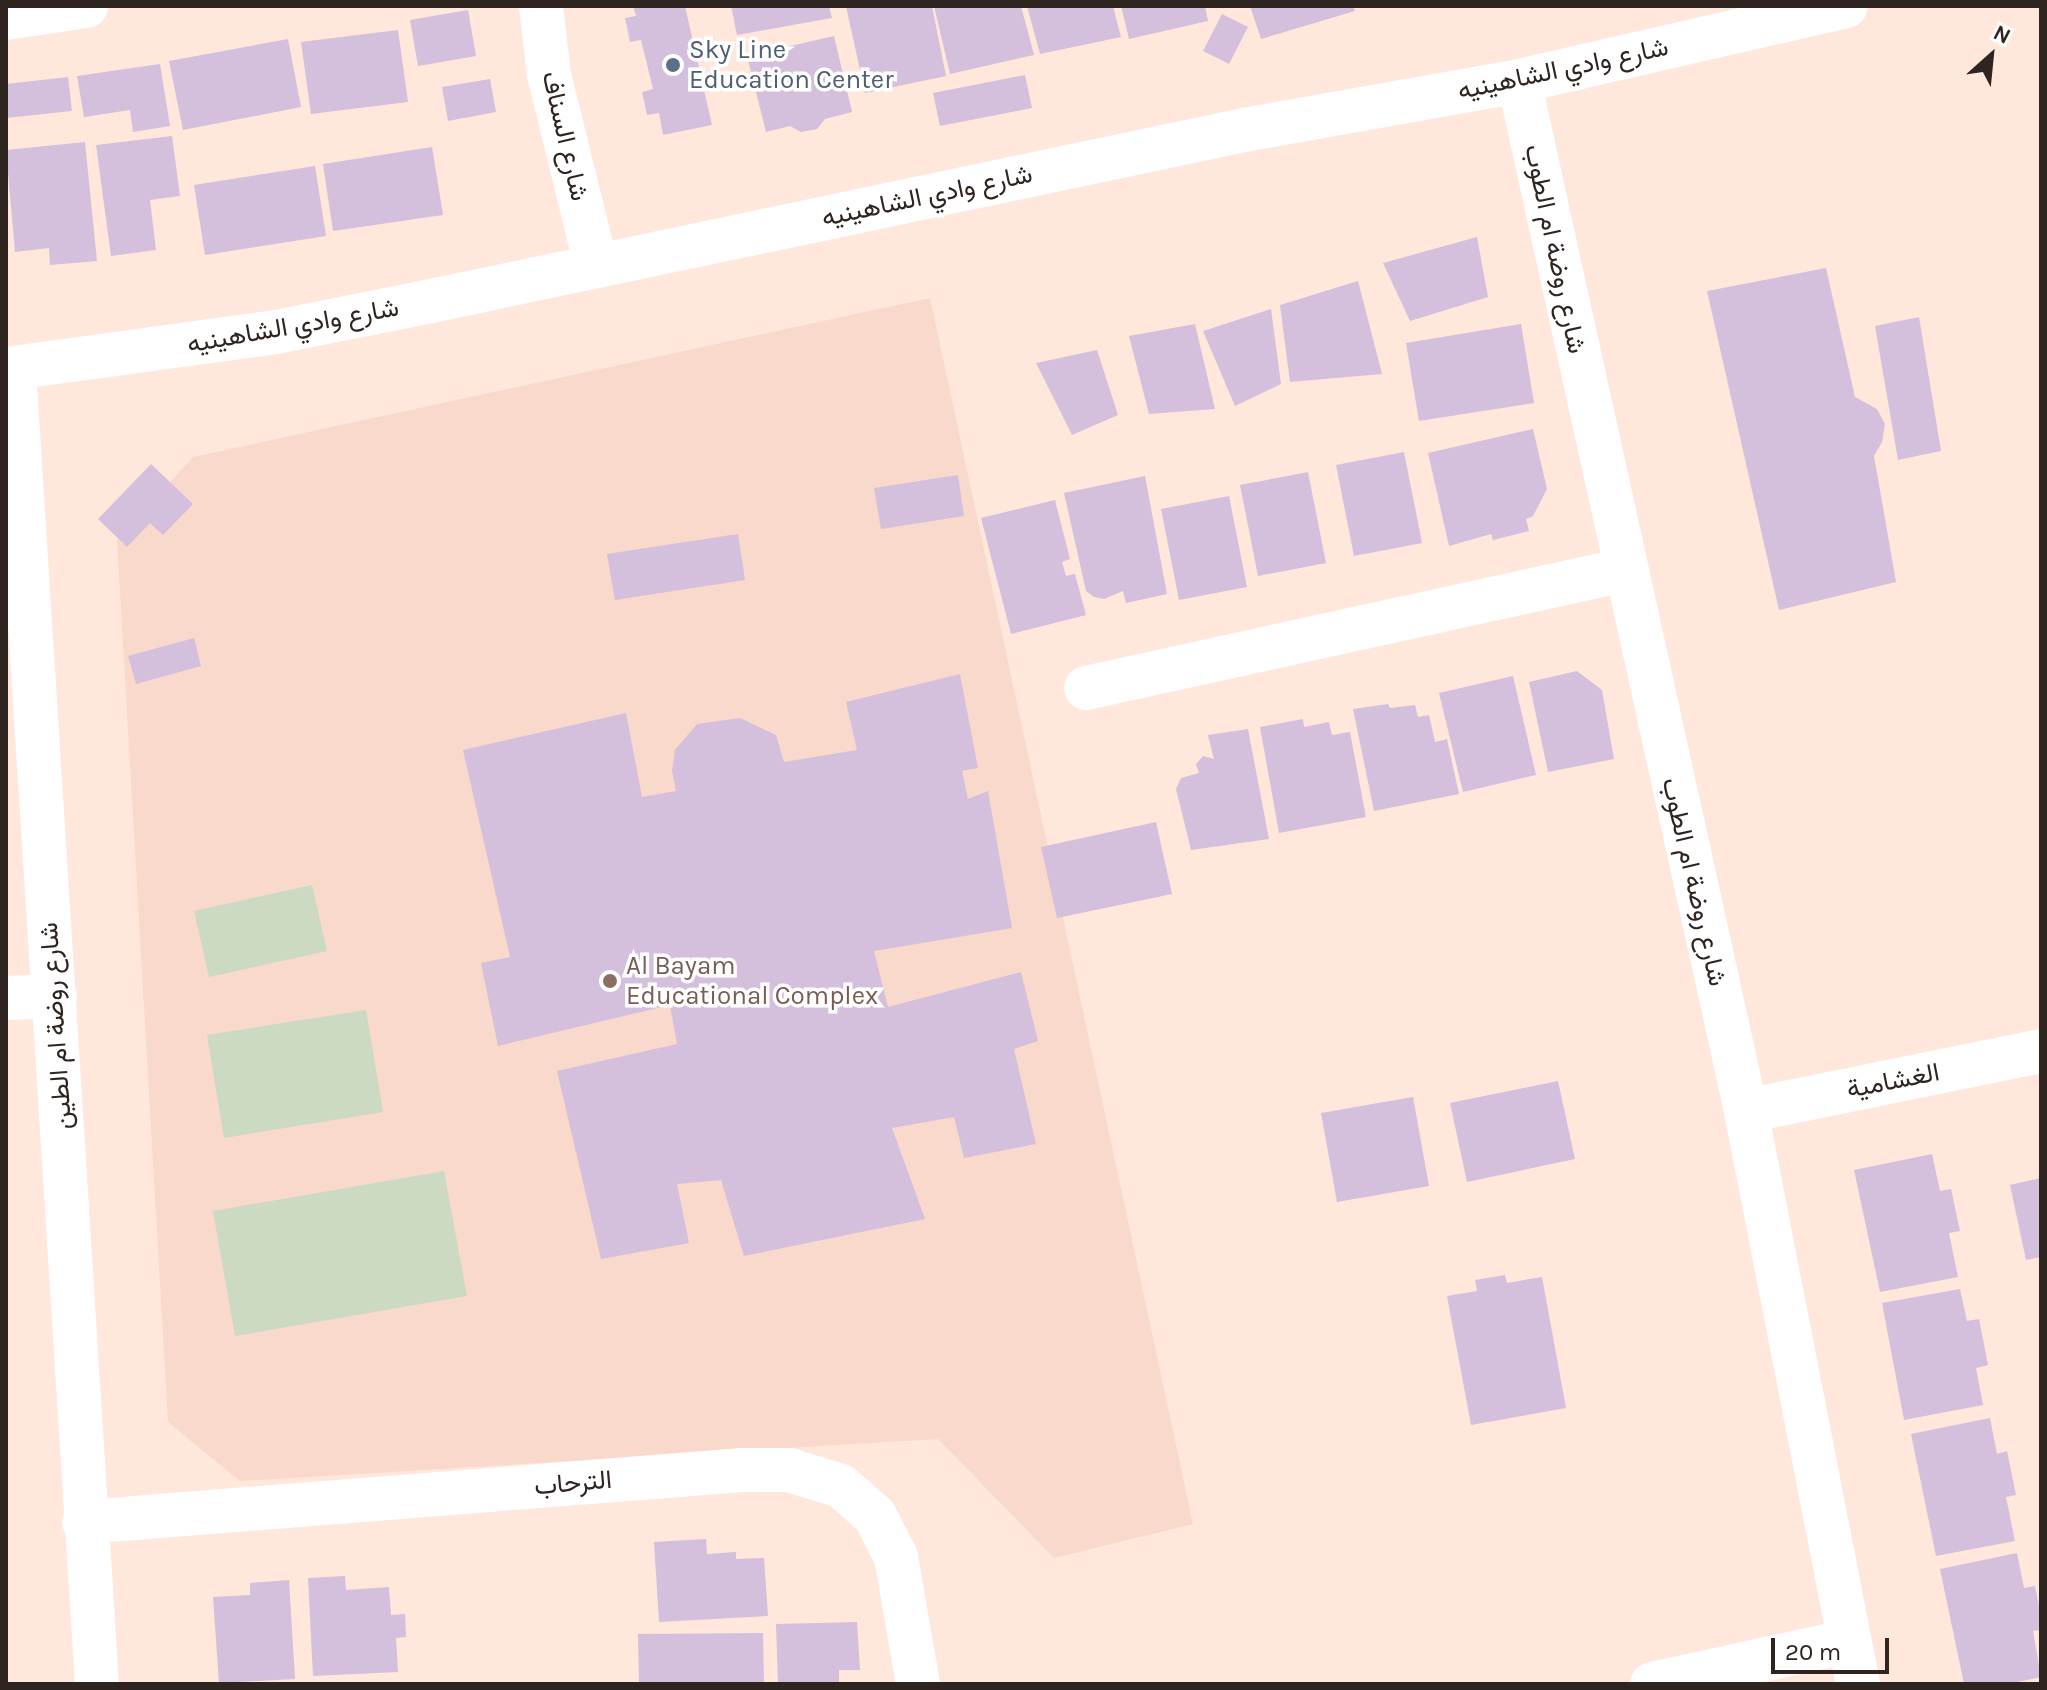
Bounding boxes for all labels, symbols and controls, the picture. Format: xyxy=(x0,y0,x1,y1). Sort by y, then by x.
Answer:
north arrow xyxy=(1951,16,2031,96)
text: N xyxy=(1989,19,2015,50)
street label: شارع وادي الشاهينيه xyxy=(1455,31,1671,107)
place label: Sky Line Education Center xyxy=(689,34,894,96)
marker: Sky Line Education Center xyxy=(664,56,682,74)
street label: شارع السناف xyxy=(535,68,595,204)
street label: شارع روضة ام الطوب xyxy=(1518,142,1592,356)
street label: شارع وادي الشاهينيه xyxy=(819,158,1035,234)
street label: شارع وادي الشاهينيه xyxy=(185,292,401,360)
street label: شارع روضة ام الطوب xyxy=(1655,775,1733,989)
street label: شارع روضة ام الطين xyxy=(33,921,79,1131)
place label: Al Bayam Educational Complex xyxy=(626,950,878,1012)
marker: Al Bayam Educational Complex xyxy=(601,972,619,990)
street label: الغشامية xyxy=(1844,1057,1942,1105)
street label: الترحاب xyxy=(533,1464,613,1502)
scale bar xyxy=(1775,1622,1893,1672)
text: 20 m xyxy=(1785,1638,1841,1666)

